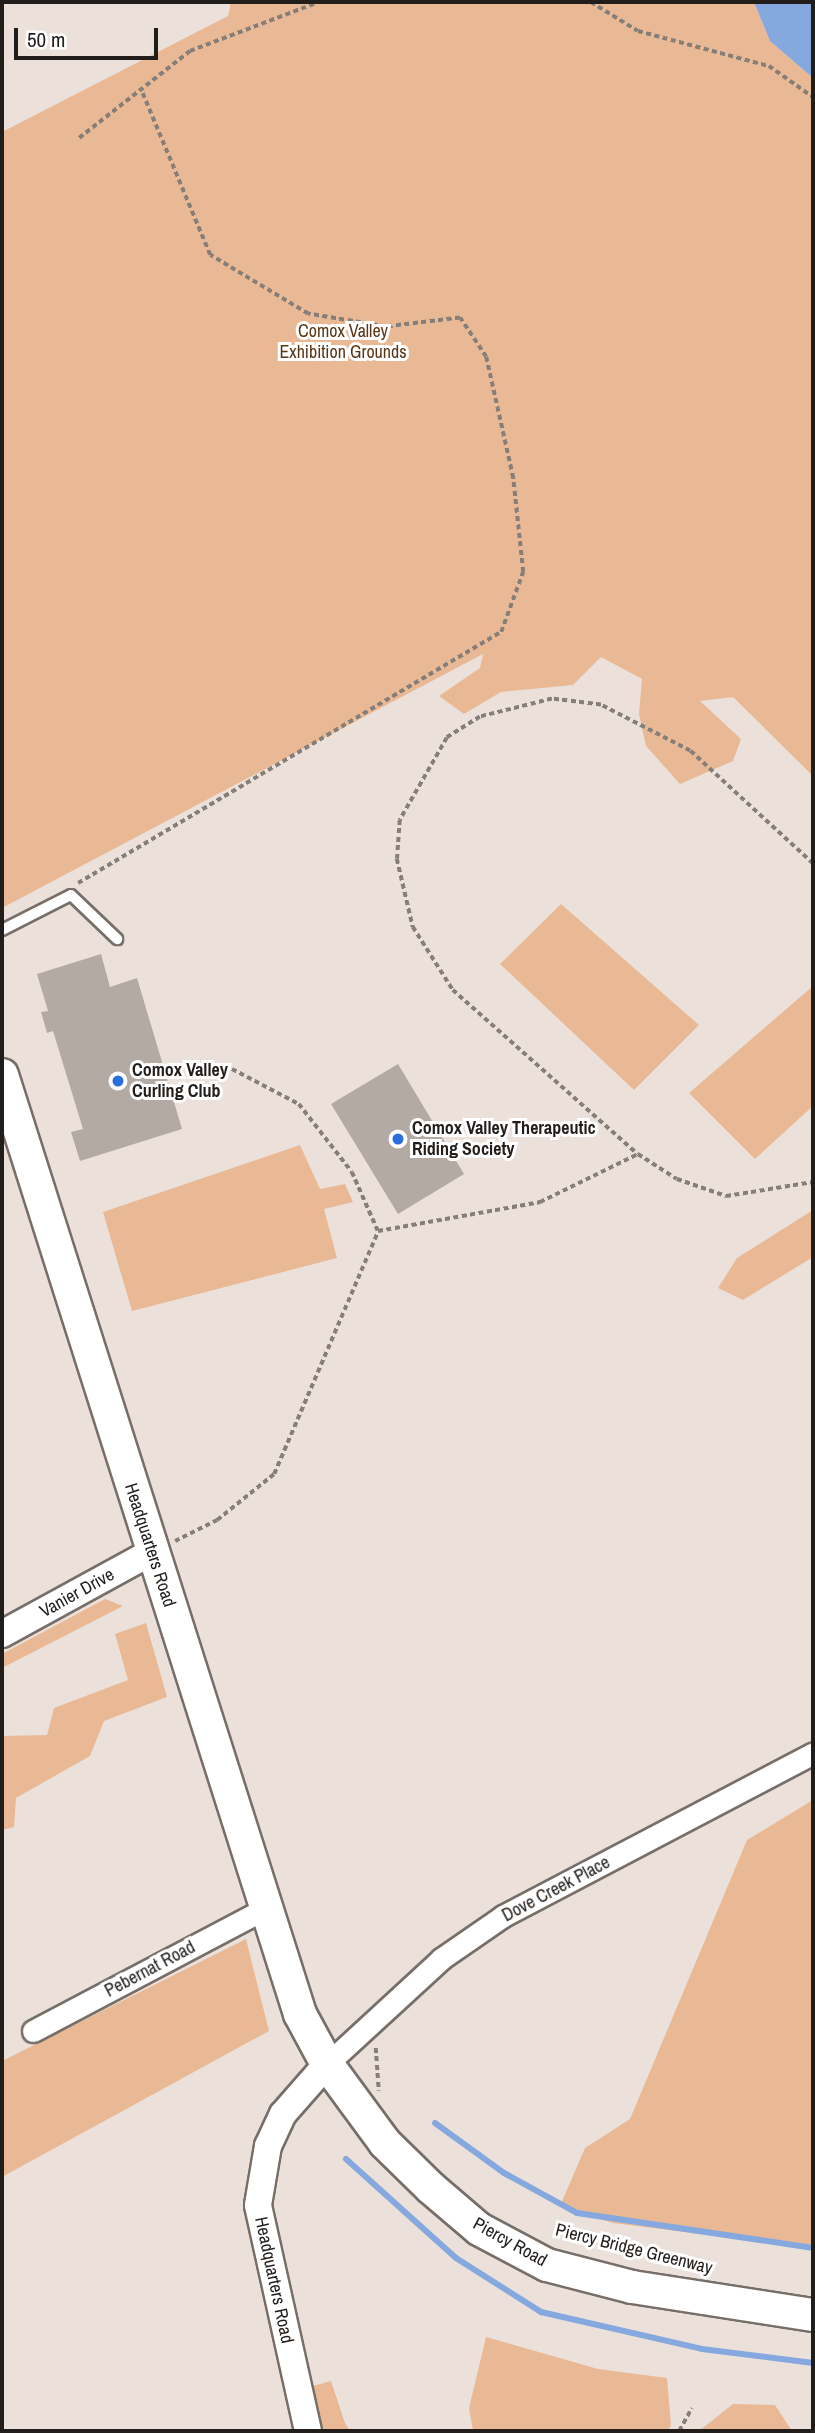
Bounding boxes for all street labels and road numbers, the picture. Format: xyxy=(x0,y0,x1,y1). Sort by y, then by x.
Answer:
street label: Headquarters Road xyxy=(120,1480,180,1610)
street label: Vanier Drive xyxy=(36,1564,118,1622)
street label: Dove Creek Place xyxy=(498,1852,614,1926)
street label: Pebernat Road xyxy=(101,1936,199,2002)
street label: Piercy Road xyxy=(469,2213,551,2271)
street label: Headquarters Road xyxy=(250,2215,298,2345)
street label: Piercy Bridge Greenway xyxy=(553,2219,715,2279)

